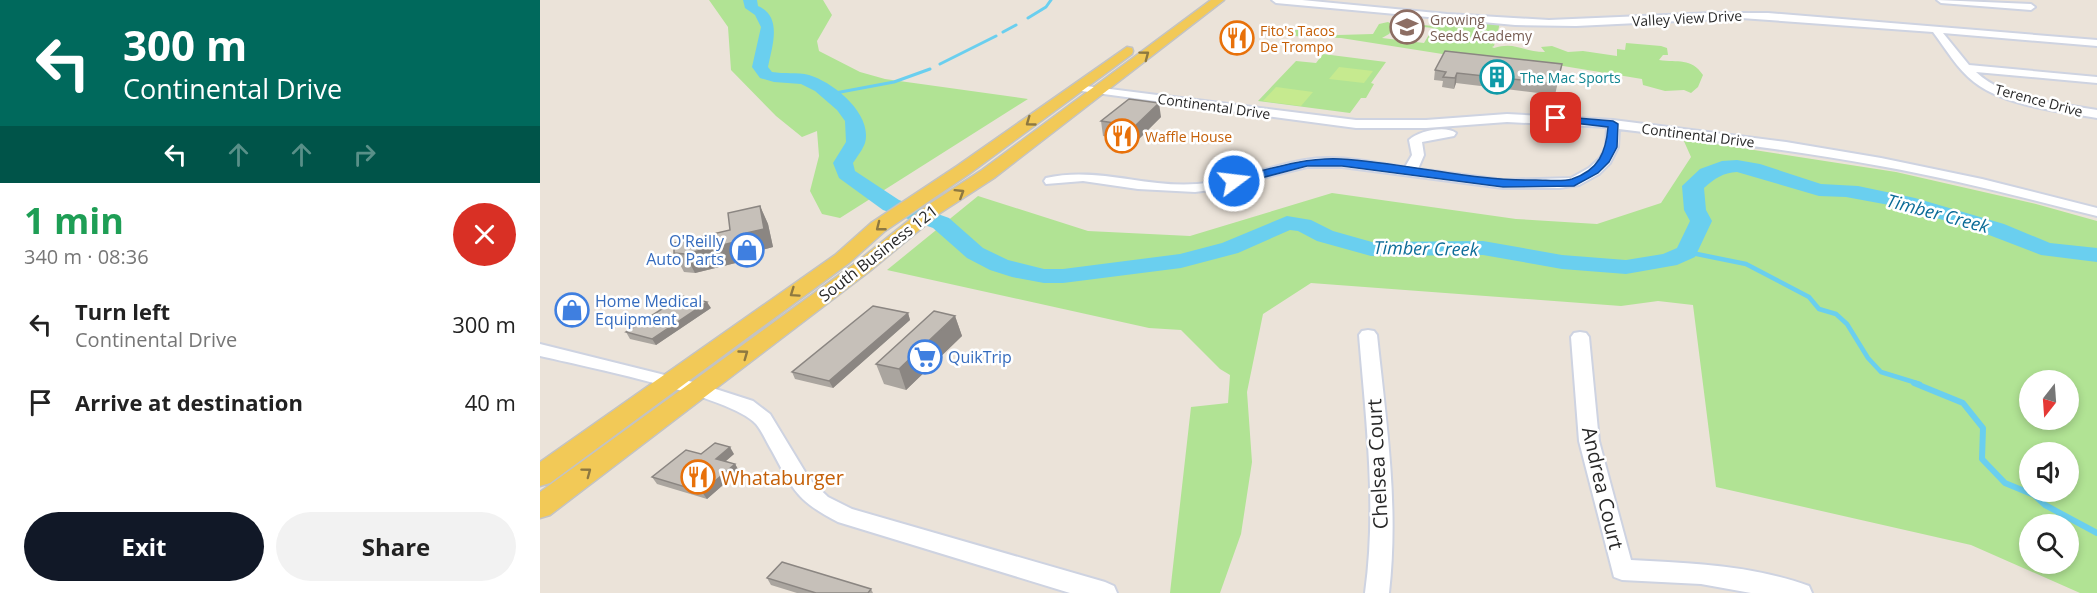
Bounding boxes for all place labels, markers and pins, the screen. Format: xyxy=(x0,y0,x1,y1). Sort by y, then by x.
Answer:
school or university icon: Growing Seeds Academy xyxy=(1389,9,1425,45)
place label: Growing Seeds Academy xyxy=(1430,10,1533,45)
restaurant icon: Fito's Tacos De Trompo xyxy=(1219,20,1255,56)
place label: Fito's Tacos De Trompo xyxy=(1260,21,1335,56)
building icon: The Mac Sports xyxy=(1479,59,1515,95)
place label: The Mac Sports xyxy=(1520,68,1621,87)
pin xyxy=(1530,92,1581,143)
restaurant icon: Waffle House xyxy=(1104,118,1140,154)
place label: Waffle House xyxy=(1145,127,1232,146)
place label: O'Reilly Auto Parts xyxy=(646,230,725,270)
shop icon: O'Reilly Auto Parts xyxy=(729,232,765,268)
place label: Home Medical Equipment xyxy=(595,290,702,330)
shop icon: Home Medical Equipment xyxy=(554,292,590,328)
supermarket icon: QuikTrip xyxy=(907,339,943,375)
place label: QuikTrip xyxy=(948,346,1012,368)
restaurant icon: Whataburger xyxy=(680,459,716,495)
place label: Whataburger xyxy=(721,464,844,491)

